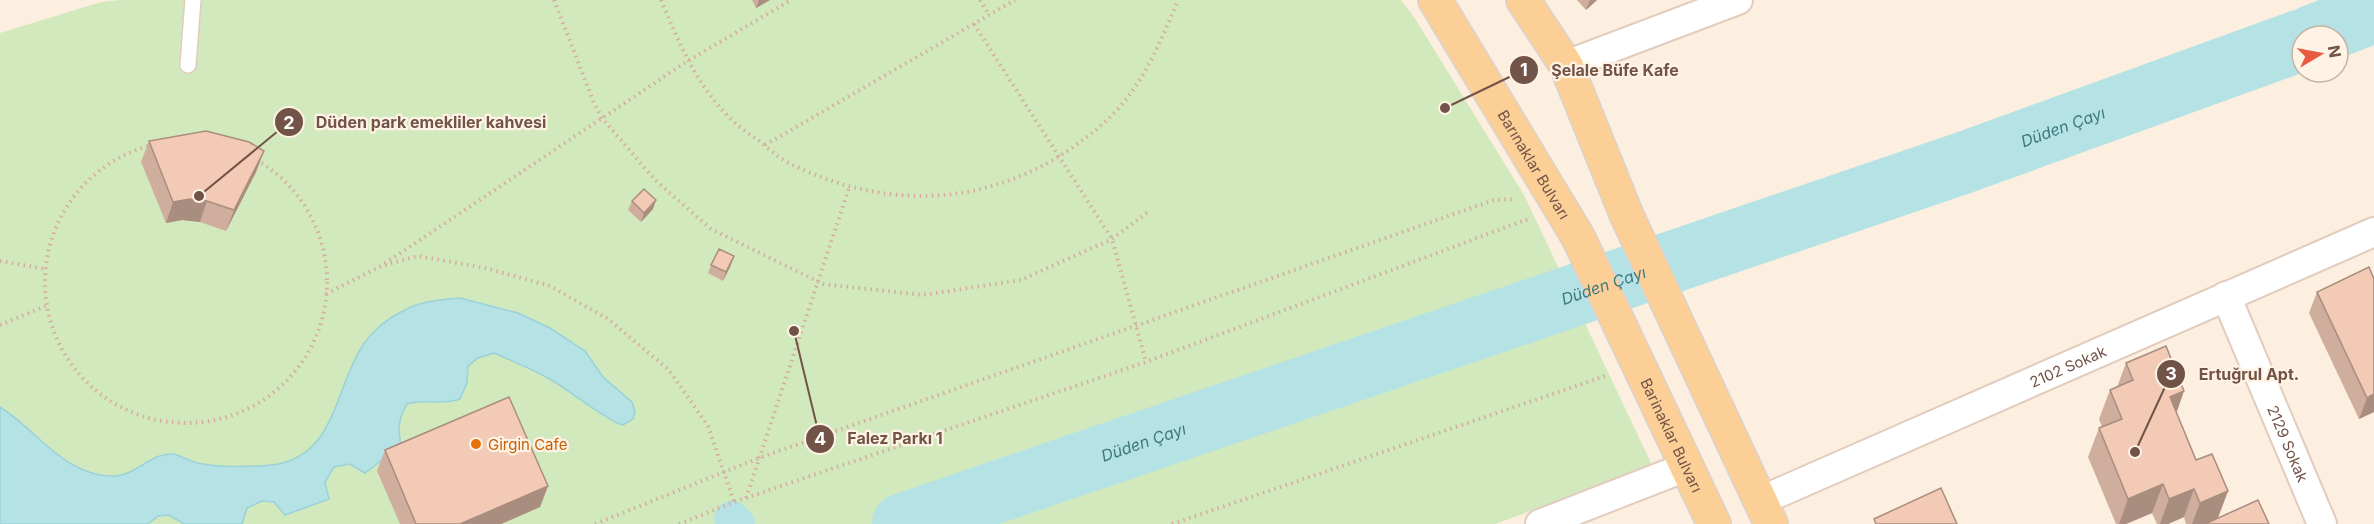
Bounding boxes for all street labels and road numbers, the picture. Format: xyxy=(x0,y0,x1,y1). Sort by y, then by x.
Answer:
street label: Barınaklar Bulvarı xyxy=(1494,106,1574,222)
street label: 2102 Sokak xyxy=(2027,341,2110,391)
street label: Barinaklar Bulvarı xyxy=(1637,375,1707,495)
street label: 2129 Sokak xyxy=(2264,402,2313,485)

